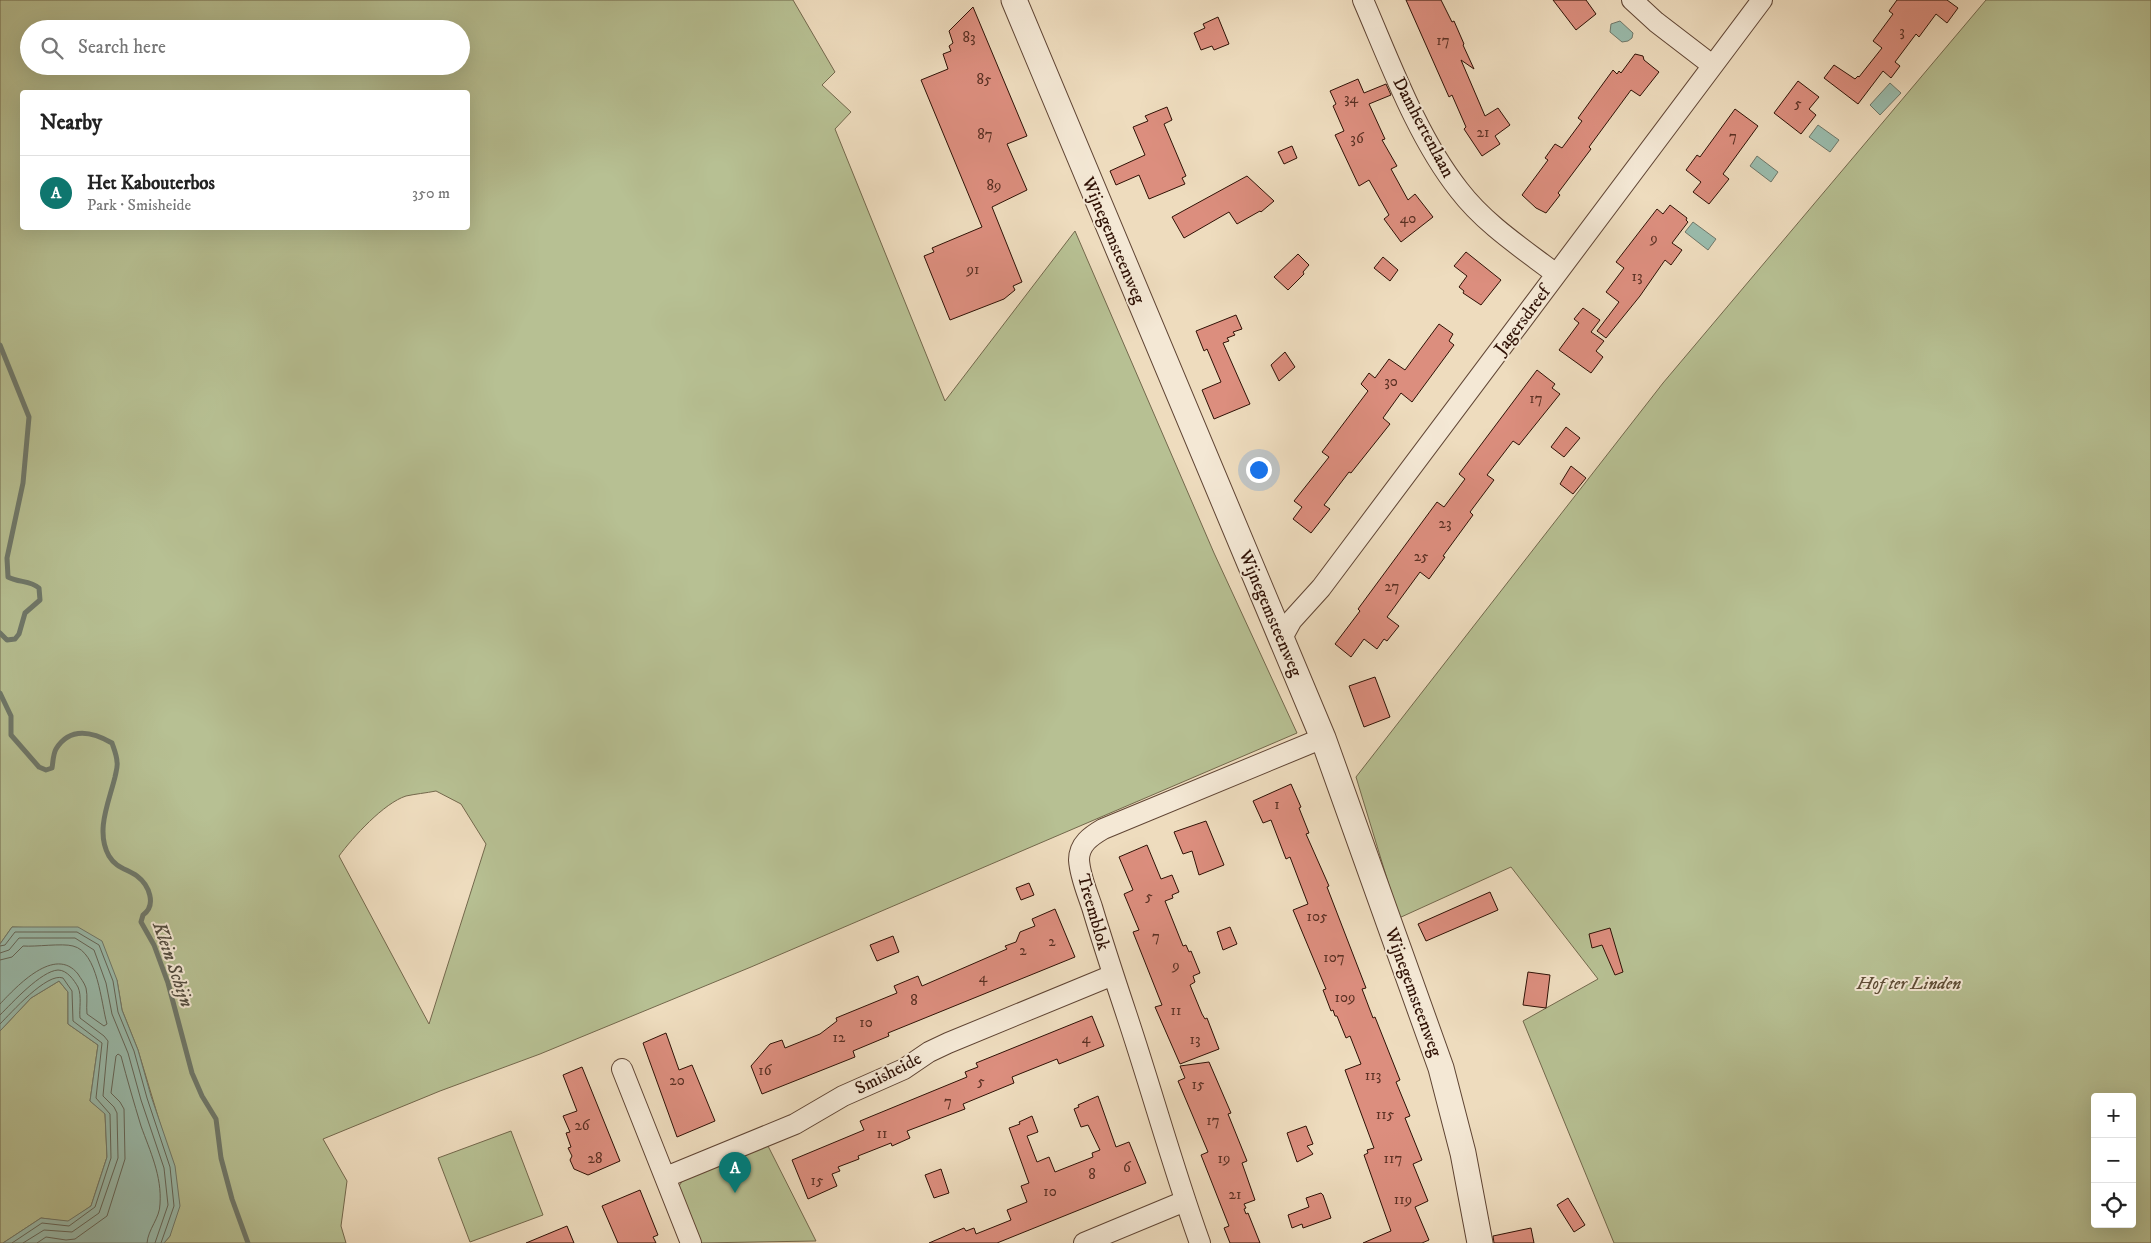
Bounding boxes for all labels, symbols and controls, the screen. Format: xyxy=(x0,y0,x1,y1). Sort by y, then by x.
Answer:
search box xyxy=(20,20,470,75)
house number: 3 xyxy=(1899,22,1905,41)
house number: 83 xyxy=(962,28,976,47)
house number: 17 xyxy=(1436,31,1450,50)
icon: search xyxy=(38,34,66,62)
text: Search here xyxy=(78,36,166,59)
house number: 85 xyxy=(977,70,992,89)
street label: Damhertenlaan xyxy=(1387,73,1459,182)
house number: 34 xyxy=(1344,89,1358,108)
house number: 5 xyxy=(1794,94,1802,113)
text: Nearby xyxy=(40,110,102,136)
house number: 21 xyxy=(1477,123,1489,142)
house number: 87 xyxy=(977,125,993,144)
house number: 7 xyxy=(1729,127,1737,146)
house number: 36 xyxy=(1350,129,1365,148)
text: Het Kabouterbos xyxy=(87,172,215,195)
street label: Wijnegemsteenweg xyxy=(1076,173,1150,307)
house number: 89 xyxy=(987,176,1002,195)
text: A xyxy=(51,183,61,203)
text: 350 m xyxy=(412,183,450,203)
text: Park · Smisheide xyxy=(87,195,191,215)
house number: 40 xyxy=(1400,209,1416,228)
house number: 9 xyxy=(1649,229,1658,248)
house number: 91 xyxy=(966,260,979,279)
house number: 13 xyxy=(1631,267,1643,286)
street label: Jagersdreef xyxy=(1489,280,1558,361)
house number: 30 xyxy=(1384,372,1398,391)
house number: 17 xyxy=(1529,389,1543,408)
your location xyxy=(1246,457,1272,483)
house number: 23 xyxy=(1439,514,1451,533)
street label: Wijnegemsteenweg xyxy=(1233,546,1307,680)
house number: 25 xyxy=(1414,547,1429,566)
house number: 27 xyxy=(1385,577,1400,596)
house number: 1 xyxy=(1274,795,1280,814)
street label: Treemblok xyxy=(1072,872,1114,953)
house number: 5 xyxy=(1145,887,1153,906)
house number: 105 xyxy=(1307,907,1328,926)
water label: Klein Schijn xyxy=(147,918,198,1011)
street label: Wijnegemsteenweg xyxy=(1379,924,1447,1060)
house number: 7 xyxy=(1152,927,1160,946)
house number: 2 xyxy=(1048,932,1056,951)
house number: 2 xyxy=(1019,941,1027,960)
house number: 107 xyxy=(1323,948,1345,967)
house number: 9 xyxy=(1171,956,1180,975)
house number: 4 xyxy=(979,968,988,987)
park label: Hof ter Linden xyxy=(1856,973,1961,995)
house number: 109 xyxy=(1334,988,1356,1007)
house number: 8 xyxy=(910,991,918,1010)
house number: 11 xyxy=(1170,1001,1182,1020)
house number: 10 xyxy=(859,1013,873,1032)
house number: 12 xyxy=(833,1028,846,1047)
house number: 4 xyxy=(1082,1029,1091,1048)
house number: 13 xyxy=(1189,1030,1201,1049)
street label: Smisheide xyxy=(852,1048,925,1100)
house number: 16 xyxy=(758,1061,773,1080)
house number: 113 xyxy=(1365,1066,1381,1085)
house number: 20 xyxy=(669,1071,685,1090)
house number: 5 xyxy=(977,1072,985,1091)
house number: 15 xyxy=(1192,1075,1205,1094)
house number: 7 xyxy=(944,1092,952,1111)
map controls xyxy=(2091,1093,2136,1228)
button: + xyxy=(2091,1093,2136,1138)
house number: 115 xyxy=(1376,1105,1395,1124)
house number: 17 xyxy=(1206,1111,1220,1130)
house number: 26 xyxy=(574,1116,591,1135)
house number: 11 xyxy=(876,1124,888,1143)
button: − xyxy=(2091,1138,2136,1183)
house number: 28 xyxy=(588,1149,602,1168)
house number: 19 xyxy=(1218,1149,1230,1168)
house number: 117 xyxy=(1384,1149,1403,1168)
pin: A xyxy=(719,1152,751,1193)
house number: 6 xyxy=(1123,1158,1132,1177)
house number: 8 xyxy=(1088,1165,1096,1184)
house number: 15 xyxy=(811,1171,824,1190)
house number: 10 xyxy=(1043,1182,1057,1201)
button: locate xyxy=(2091,1183,2136,1228)
house number: 21 xyxy=(1229,1185,1241,1204)
house number: 119 xyxy=(1394,1190,1412,1209)

